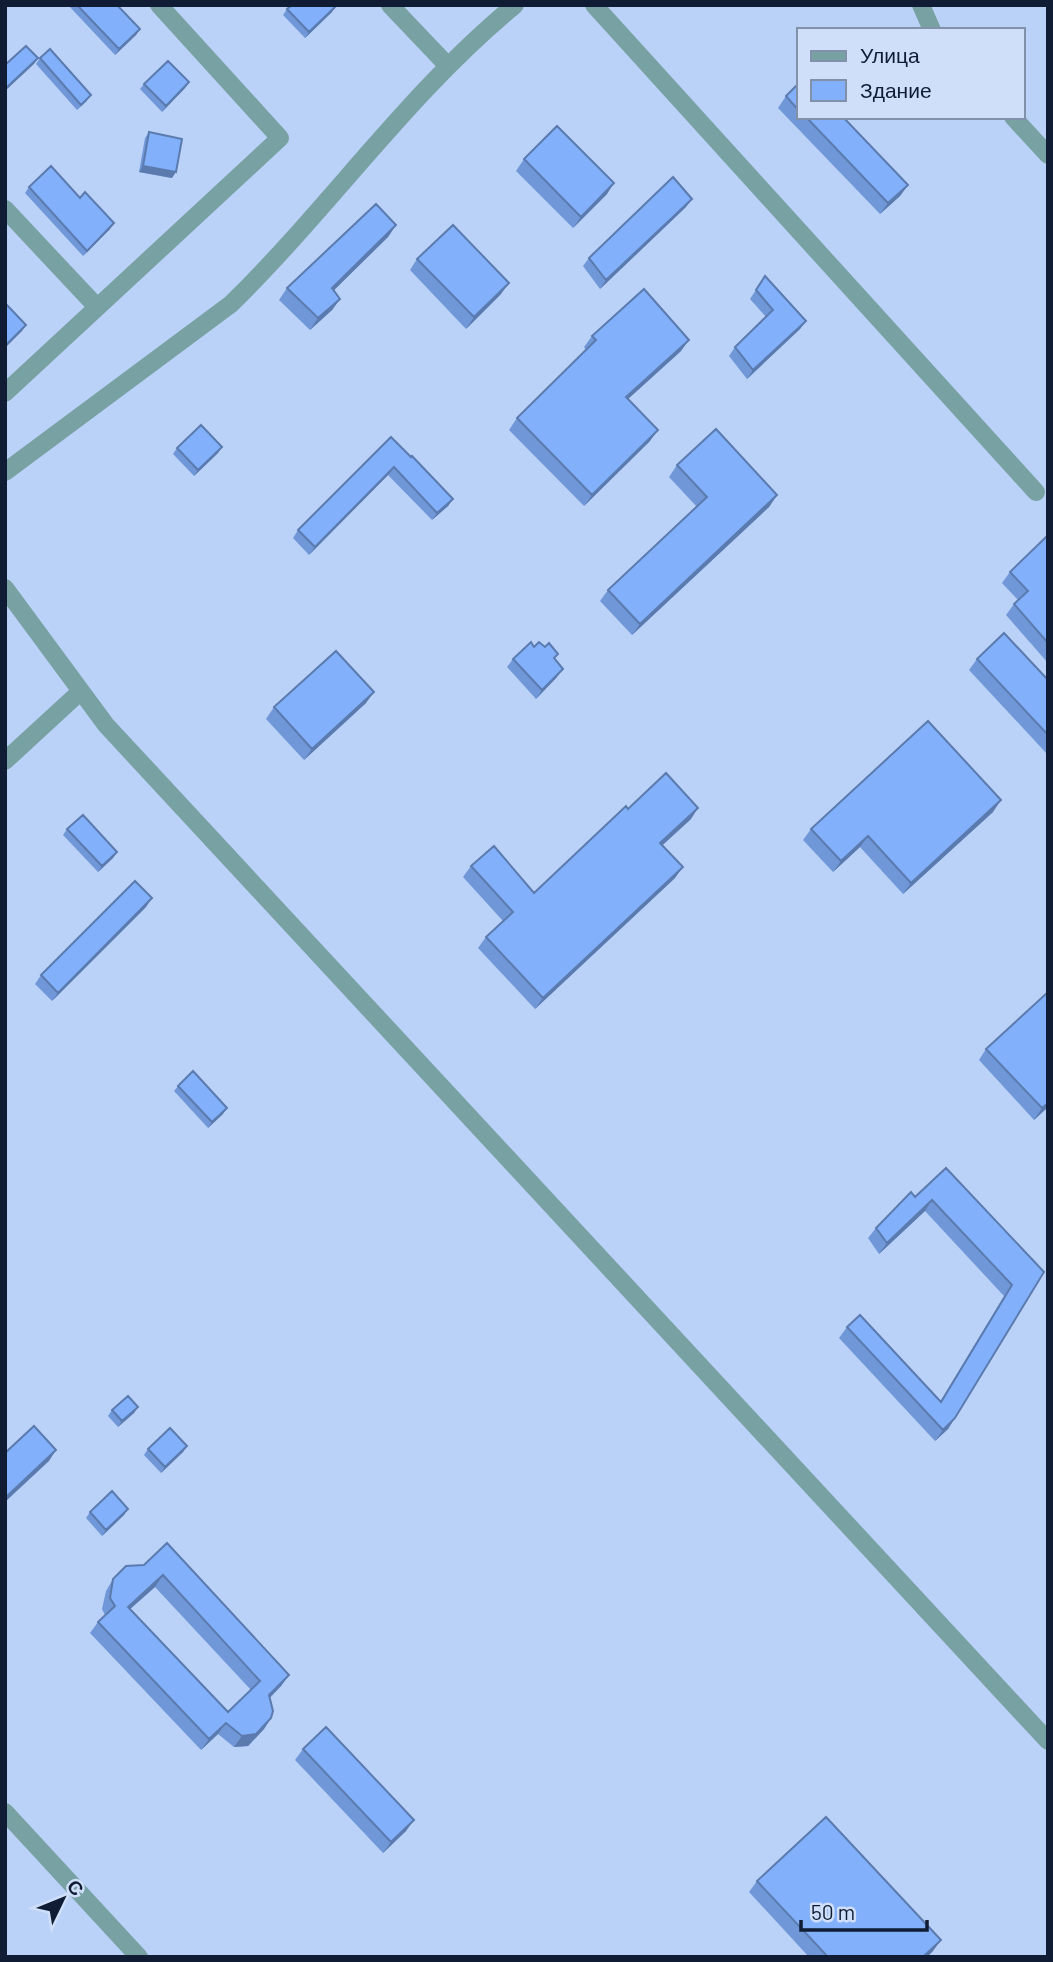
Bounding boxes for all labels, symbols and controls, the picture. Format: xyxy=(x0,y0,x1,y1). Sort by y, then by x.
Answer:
legend xyxy=(797,28,1025,119)
text: Улица xyxy=(860,42,920,67)
text: Здание xyxy=(860,77,932,102)
north arrow xyxy=(28,1864,98,1934)
text: С xyxy=(63,1874,89,1900)
scale bar xyxy=(801,1888,927,1932)
text: 50 m xyxy=(811,1899,855,1924)

